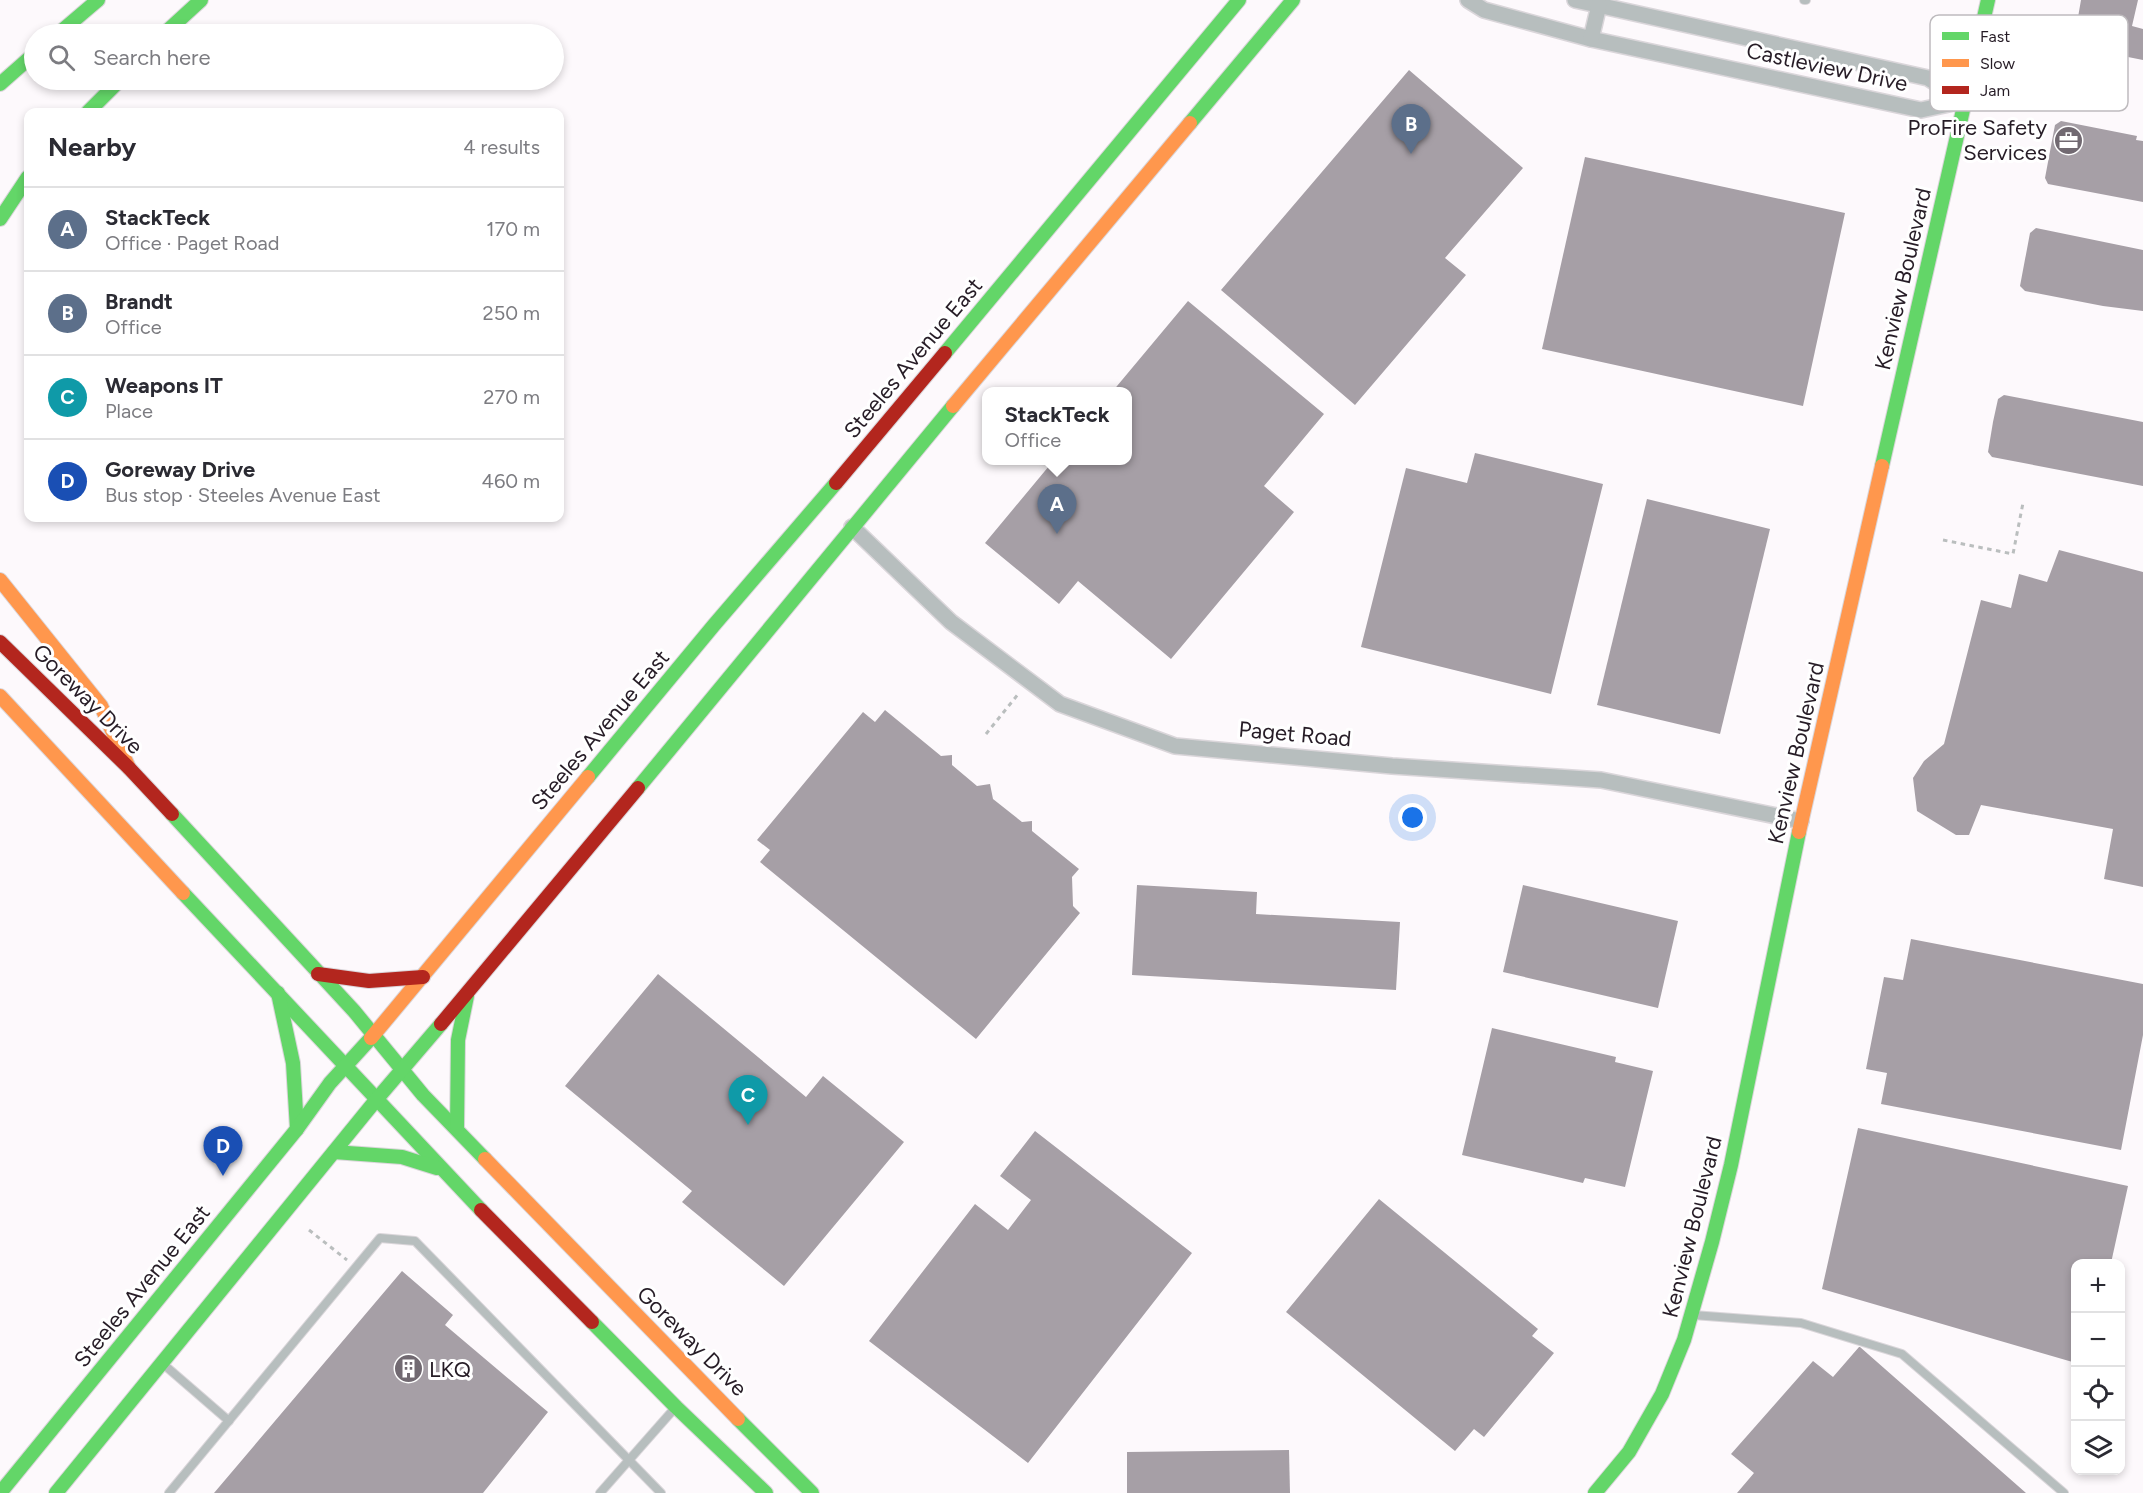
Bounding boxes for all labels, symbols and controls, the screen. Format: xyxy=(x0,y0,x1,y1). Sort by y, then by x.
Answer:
legend xyxy=(1930,15,2128,111)
search box xyxy=(24,24,564,90)
text: Fast xyxy=(1980,27,2010,46)
street label: Castleview Drive xyxy=(1744,37,1910,97)
icon: search xyxy=(45,41,78,74)
text: Search here xyxy=(93,44,211,71)
text: Slow xyxy=(1980,54,2015,73)
text: Jam xyxy=(1980,81,2010,100)
pin: B xyxy=(1392,104,1430,154)
place label: ProFire Safety Services xyxy=(1908,114,2047,166)
office icon: ProFire Safety Services xyxy=(2052,124,2084,156)
text: Nearby xyxy=(48,131,136,163)
text: 4 results xyxy=(463,135,540,159)
street label: Kenview Boulevard xyxy=(1869,185,1937,373)
text: StackTeck xyxy=(105,204,210,231)
text: A xyxy=(60,217,75,241)
text: 170 m xyxy=(486,217,540,241)
text: Office · Paget Road xyxy=(105,231,279,255)
street label: Steeles Avenue East xyxy=(838,272,988,444)
text: Brandt xyxy=(105,288,173,315)
text: B xyxy=(61,301,74,325)
text: 250 m xyxy=(483,301,540,325)
text: Office xyxy=(105,315,162,339)
text: Weapons IT xyxy=(105,372,223,399)
text: C xyxy=(60,385,75,409)
text: 270 m xyxy=(483,385,540,409)
popup xyxy=(982,387,1132,465)
text: Place xyxy=(105,399,153,423)
text: StackTeck xyxy=(1004,401,1110,428)
text: Office xyxy=(1004,428,1061,452)
text: Goreway Drive xyxy=(105,456,255,483)
text: D xyxy=(61,469,75,493)
text: 460 m xyxy=(481,469,540,493)
text: Bus stop · Steeles Avenue East xyxy=(105,483,381,507)
pin: A xyxy=(1038,484,1076,534)
street label: Goreway Drive xyxy=(27,638,149,760)
street label: Steeles Avenue East xyxy=(525,644,675,816)
street label: Kenview Boulevard xyxy=(1762,659,1830,847)
street label: Paget Road xyxy=(1238,716,1352,752)
your location xyxy=(1398,803,1427,832)
pin: C xyxy=(728,1076,768,1125)
pin: D xyxy=(204,1126,242,1176)
street label: Kenview Boulevard xyxy=(1656,1133,1728,1321)
street label: Steeles Avenue East xyxy=(68,1199,216,1373)
map controls xyxy=(2071,1259,2125,1475)
button: + xyxy=(2071,1259,2125,1313)
street label: Goreway Drive xyxy=(631,1280,753,1402)
button: − xyxy=(2071,1313,2125,1367)
building icon: LKQ xyxy=(392,1353,424,1385)
place label: LKQ xyxy=(429,1356,471,1383)
button: locate xyxy=(2071,1367,2125,1421)
button: layers xyxy=(2071,1421,2125,1475)

